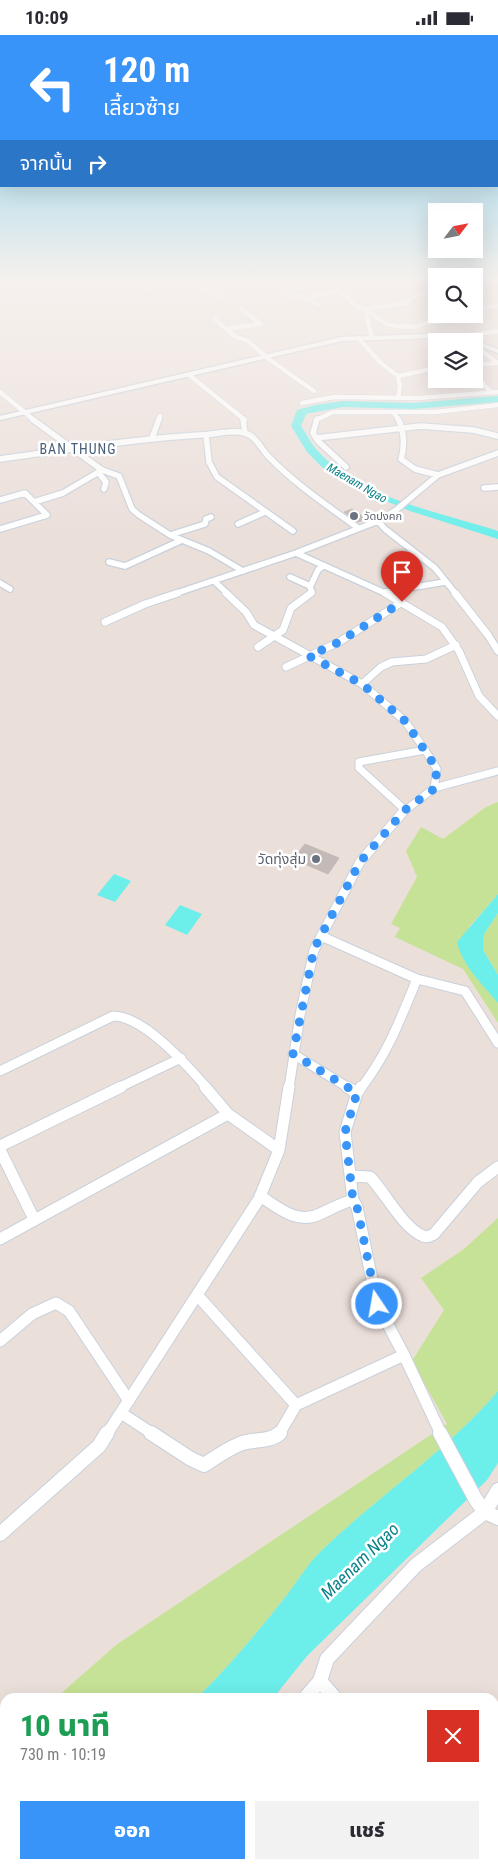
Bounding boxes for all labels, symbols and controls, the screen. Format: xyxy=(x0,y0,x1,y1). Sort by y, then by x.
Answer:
text: 10:09 xyxy=(25,6,69,29)
text: 120 m xyxy=(103,50,190,91)
icon: left xyxy=(20,55,85,120)
text: เลี้ยวซ้าย xyxy=(103,95,180,120)
icon: right xyxy=(83,150,111,178)
text: จากนั้น xyxy=(20,152,73,175)
north arrow xyxy=(428,203,482,257)
map controls xyxy=(428,203,483,388)
button: search xyxy=(428,268,483,323)
button: layers xyxy=(428,333,483,388)
district label: BAN THUNG xyxy=(39,441,117,457)
water label: Maenam Ngao xyxy=(325,460,390,506)
marker: วัดปงคก xyxy=(348,510,360,522)
place label: วัดปงคก xyxy=(364,510,402,523)
pin xyxy=(381,551,423,602)
icon: arrive xyxy=(388,558,416,586)
place label: วัดทุ่งสุ่ม xyxy=(258,851,306,868)
marker: วัดทุ่งสุ่ม xyxy=(310,853,322,865)
position arrow xyxy=(350,1277,402,1329)
water label: Maenam Ngao xyxy=(316,1518,403,1603)
text: 10 นาที xyxy=(20,1708,110,1743)
button: close xyxy=(427,1710,479,1762)
text: 730 m · 10:19 xyxy=(20,1745,106,1764)
button: ออก xyxy=(20,1801,245,1859)
button: แชร์ xyxy=(255,1801,479,1859)

